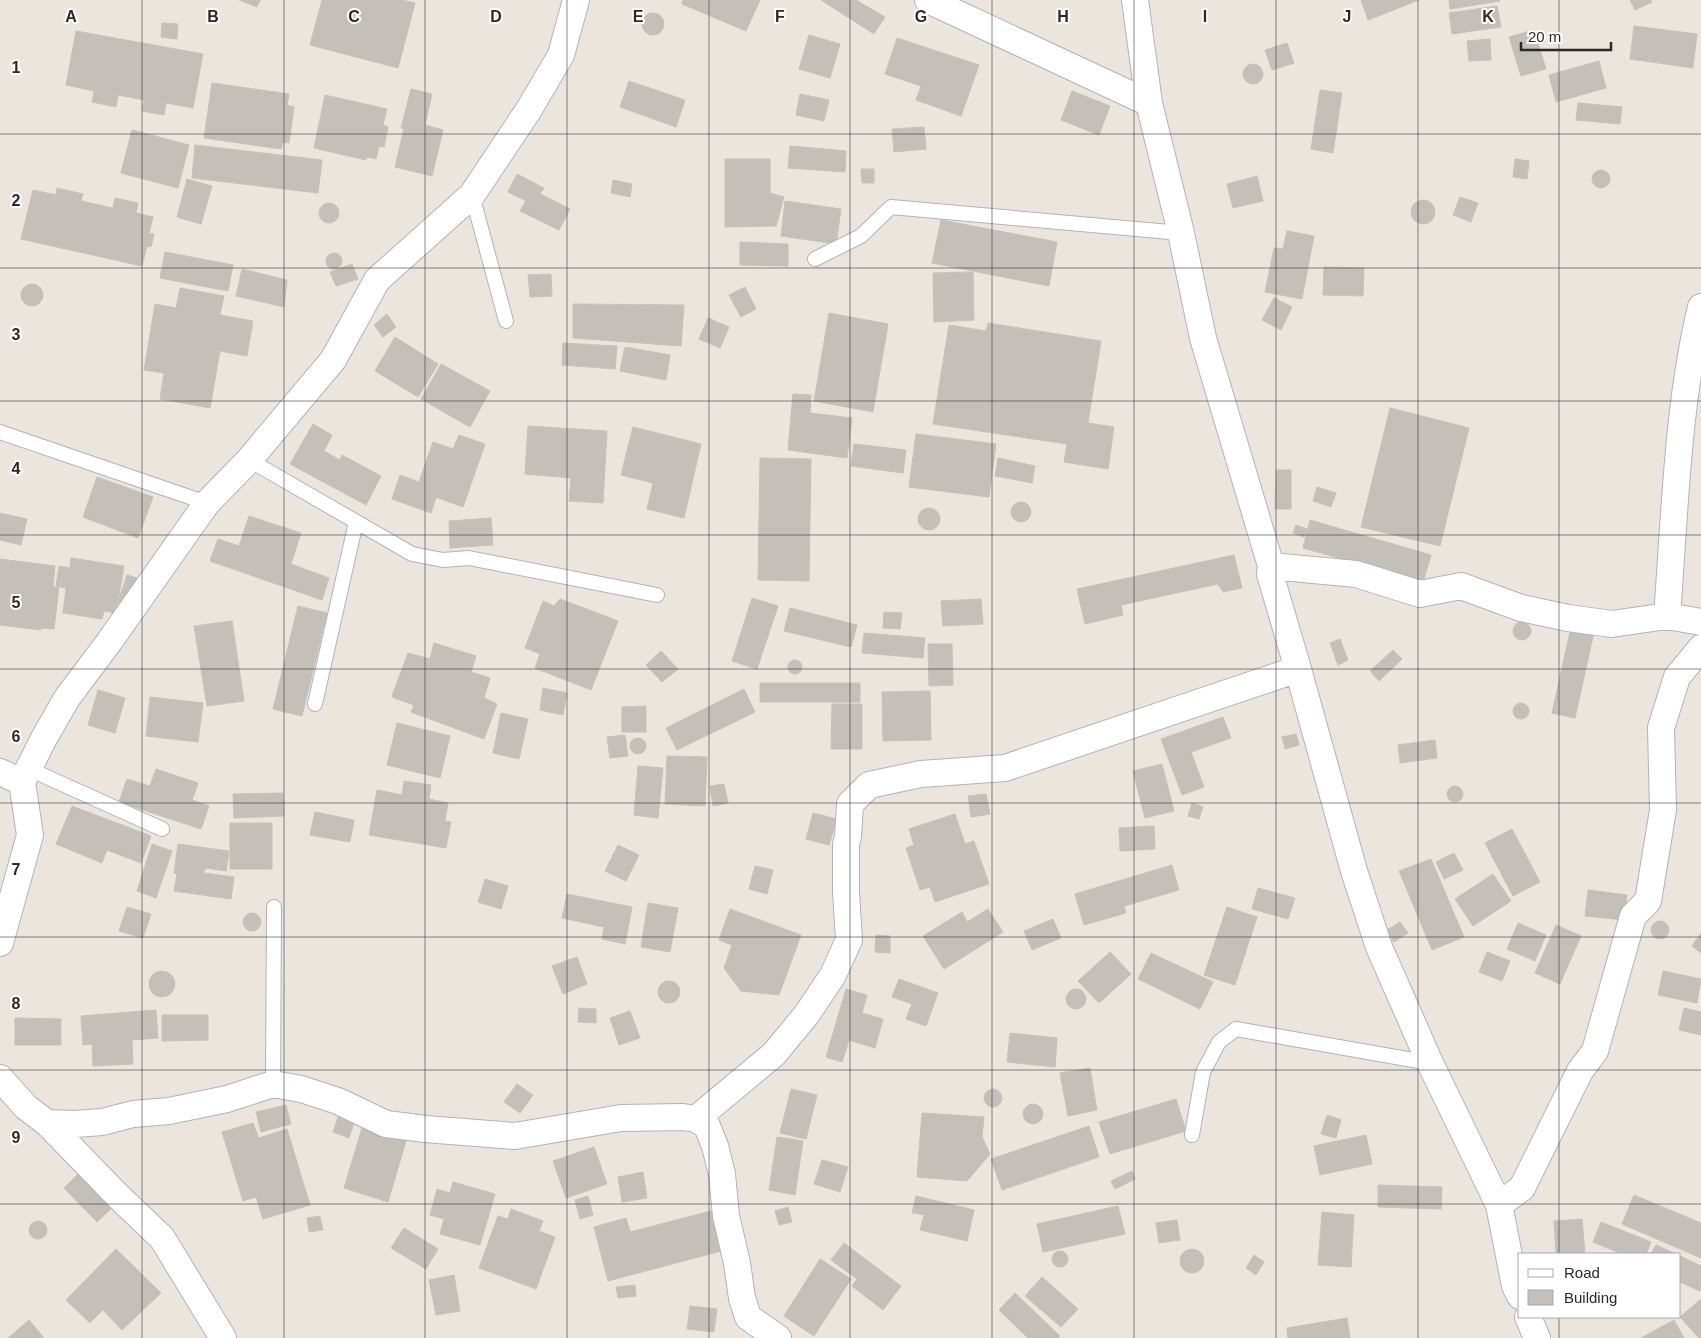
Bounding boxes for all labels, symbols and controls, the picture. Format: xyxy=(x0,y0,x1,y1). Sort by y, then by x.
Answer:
text: A xyxy=(65,8,77,25)
text: B xyxy=(207,8,219,25)
text: C xyxy=(348,8,360,25)
text: D xyxy=(490,8,502,25)
text: E xyxy=(633,8,644,25)
text: F xyxy=(775,8,785,25)
text: G xyxy=(915,8,927,25)
text: H xyxy=(1057,8,1069,25)
text: I xyxy=(1203,8,1207,25)
text: J xyxy=(1343,8,1351,25)
text: K xyxy=(1482,8,1494,25)
scale bar xyxy=(1521,20,1611,52)
text: 20 m xyxy=(1528,28,1561,45)
text: 1 xyxy=(12,59,21,76)
text: 2 xyxy=(12,192,21,209)
text: 3 xyxy=(12,326,21,343)
text: 4 xyxy=(12,460,21,477)
text: 5 xyxy=(12,594,21,611)
text: 6 xyxy=(12,728,21,745)
text: 7 xyxy=(12,861,21,878)
text: 8 xyxy=(12,995,21,1012)
text: 9 xyxy=(12,1129,21,1146)
legend xyxy=(1518,1253,1681,1318)
text: Road xyxy=(1564,1264,1600,1281)
text: Building xyxy=(1564,1289,1617,1306)

